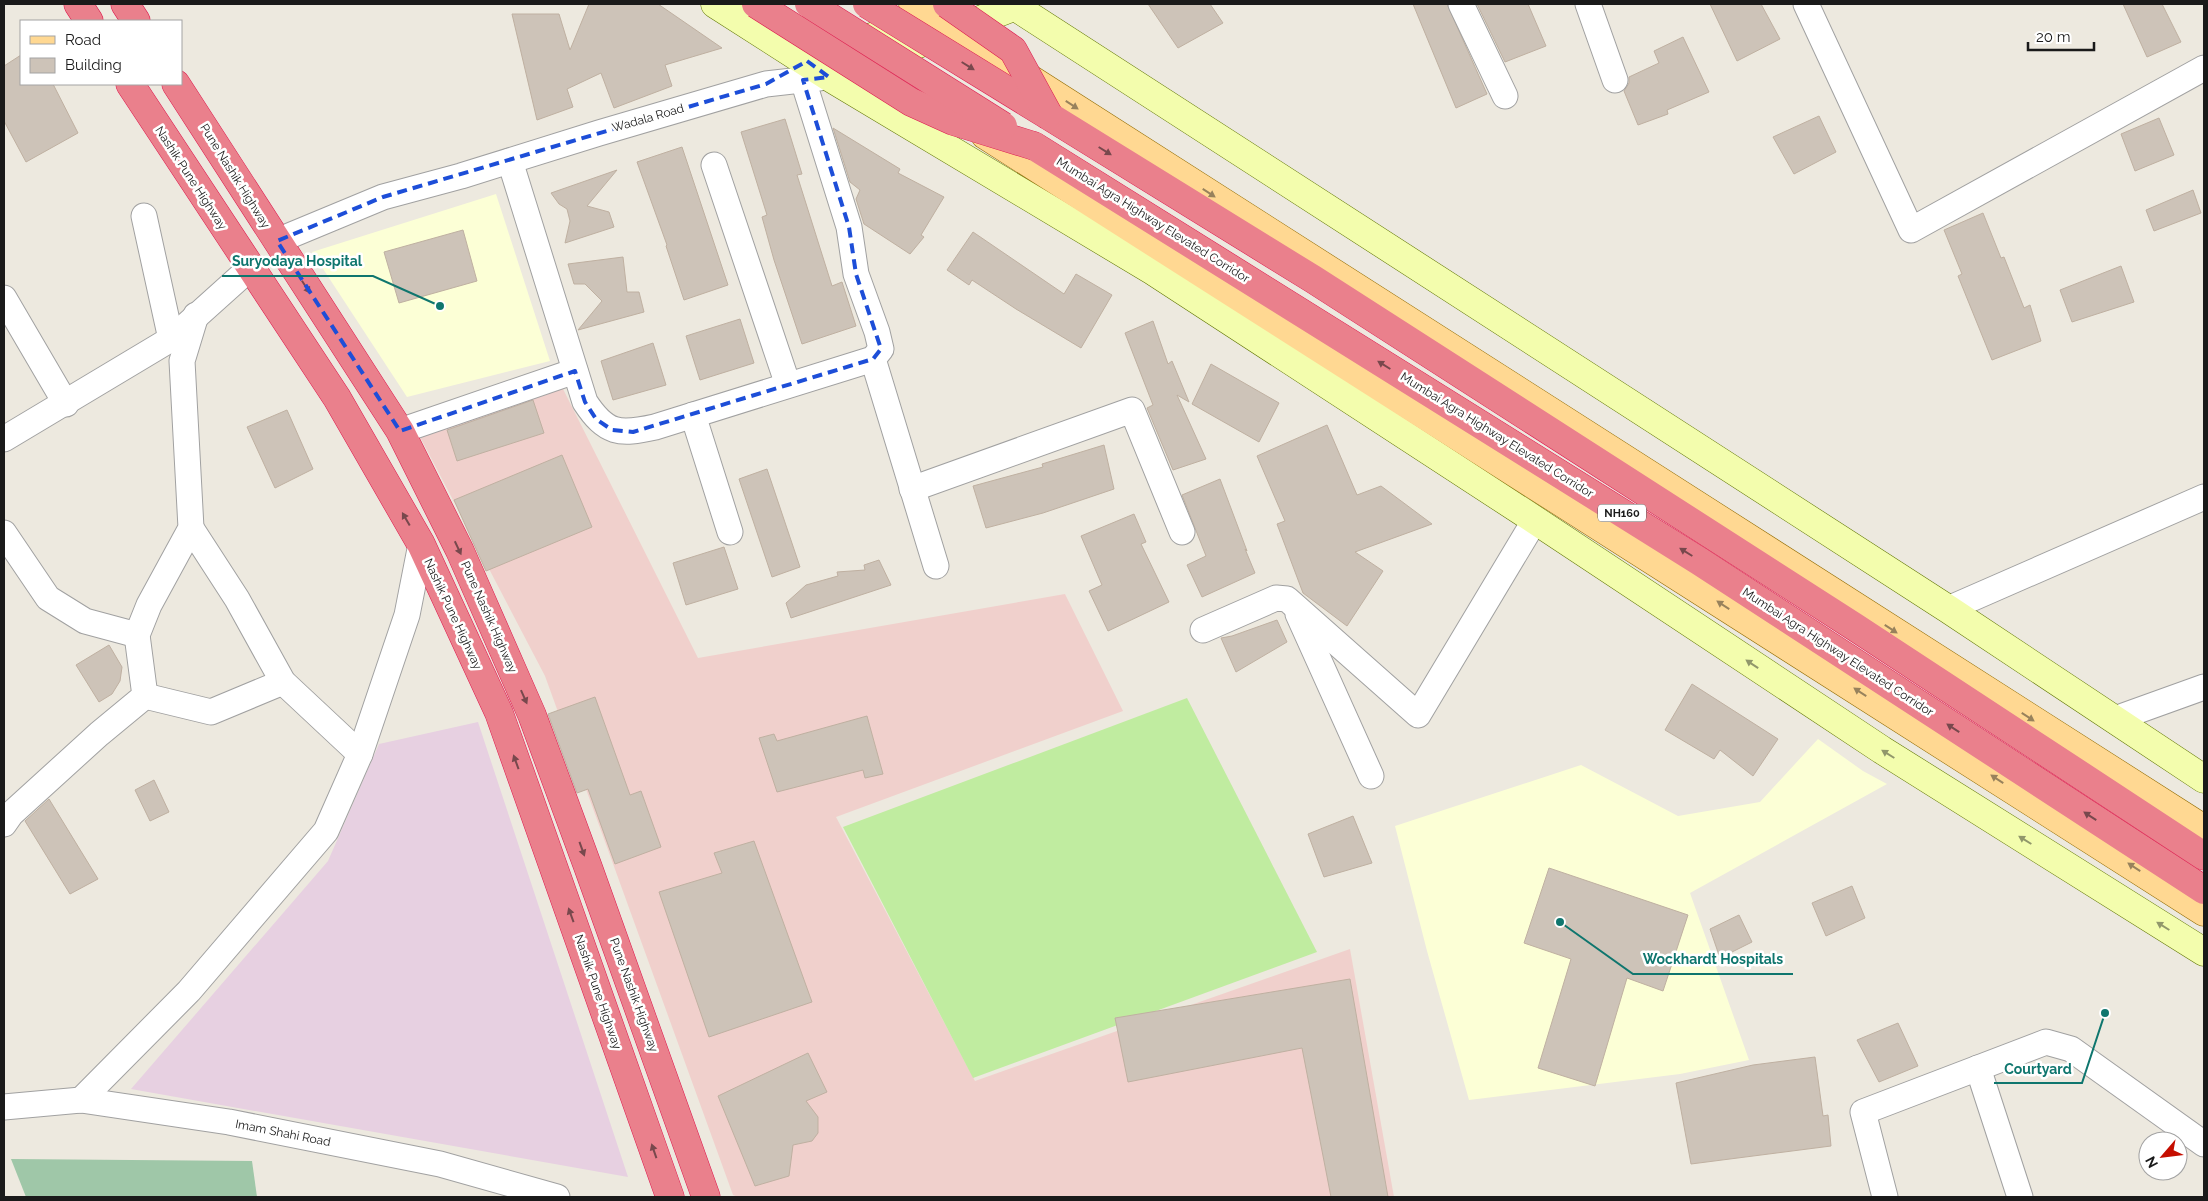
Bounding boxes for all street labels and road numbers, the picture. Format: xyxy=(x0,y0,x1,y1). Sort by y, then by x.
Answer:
street label: Wadala Road xyxy=(610,101,686,135)
street label: Pune Nashik Highway xyxy=(197,121,273,231)
street label: Nashik Pune Highway xyxy=(152,124,230,233)
street label: Mumbai Agra Highway Elevated Corridor xyxy=(1054,154,1253,286)
street label: Mumbai Agra Highway Elevated Corridor xyxy=(1398,369,1597,501)
road number: NH160 xyxy=(1598,504,1646,522)
street label: Nashik Pune Highway xyxy=(421,556,485,672)
street label: Pune Nashik Highway xyxy=(458,559,520,675)
street label: Mumbai Agra Highway Elevated Corridor xyxy=(1740,585,1937,720)
street label: Nashik Pune Highway xyxy=(572,933,624,1052)
street label: Pune Nashik Highway xyxy=(607,936,661,1054)
street label: Imam Shahi Road xyxy=(234,1117,332,1149)

